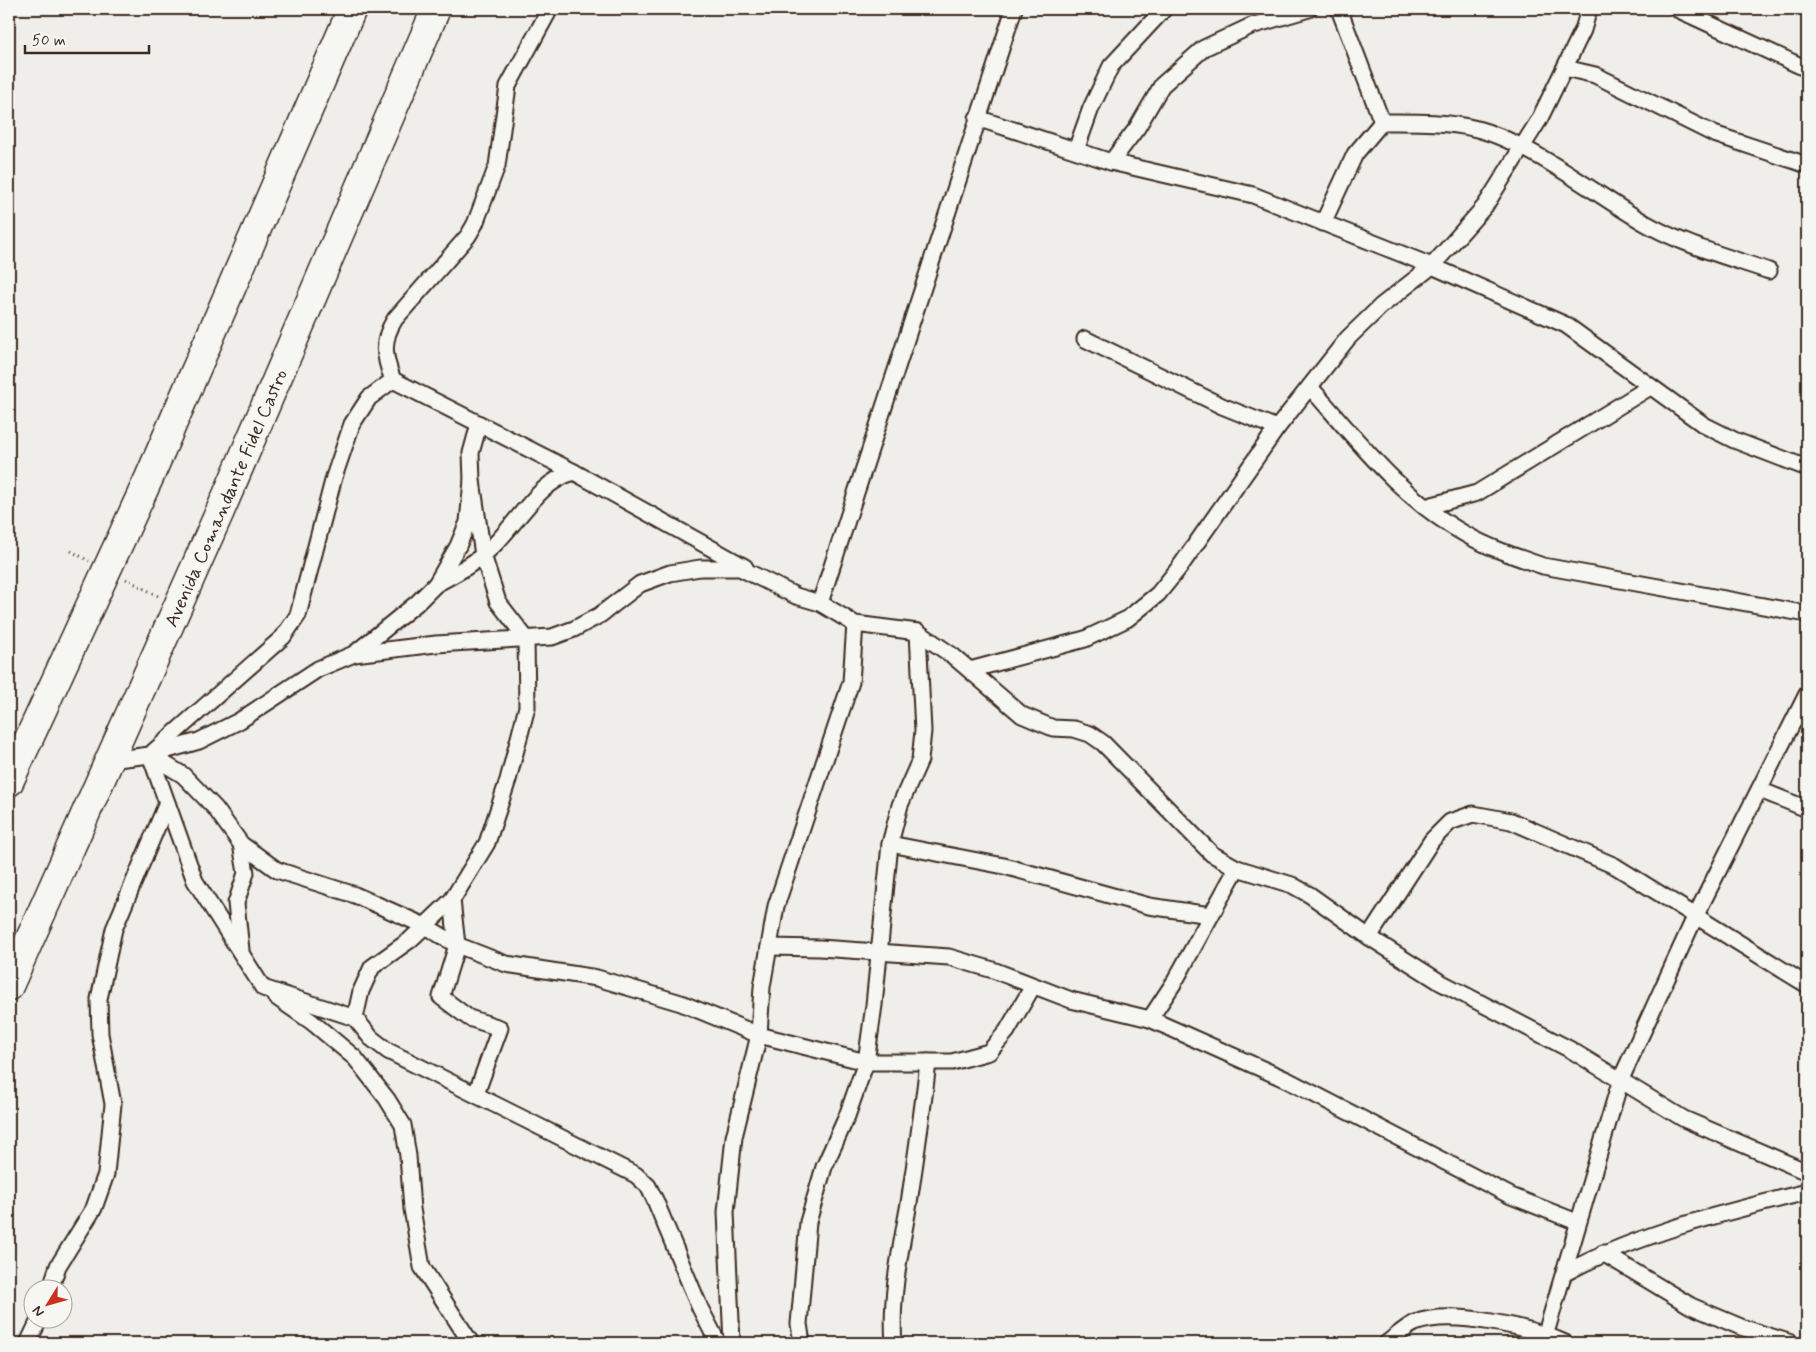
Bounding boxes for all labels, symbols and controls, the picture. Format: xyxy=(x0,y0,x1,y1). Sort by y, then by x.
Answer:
scale bar xyxy=(25,22,149,54)
text: 50 m xyxy=(32,31,66,51)
street label: Avenida Comandante Fidel Castro xyxy=(159,365,294,631)
north arrow xyxy=(22,1280,72,1330)
text: N xyxy=(28,1302,48,1320)

